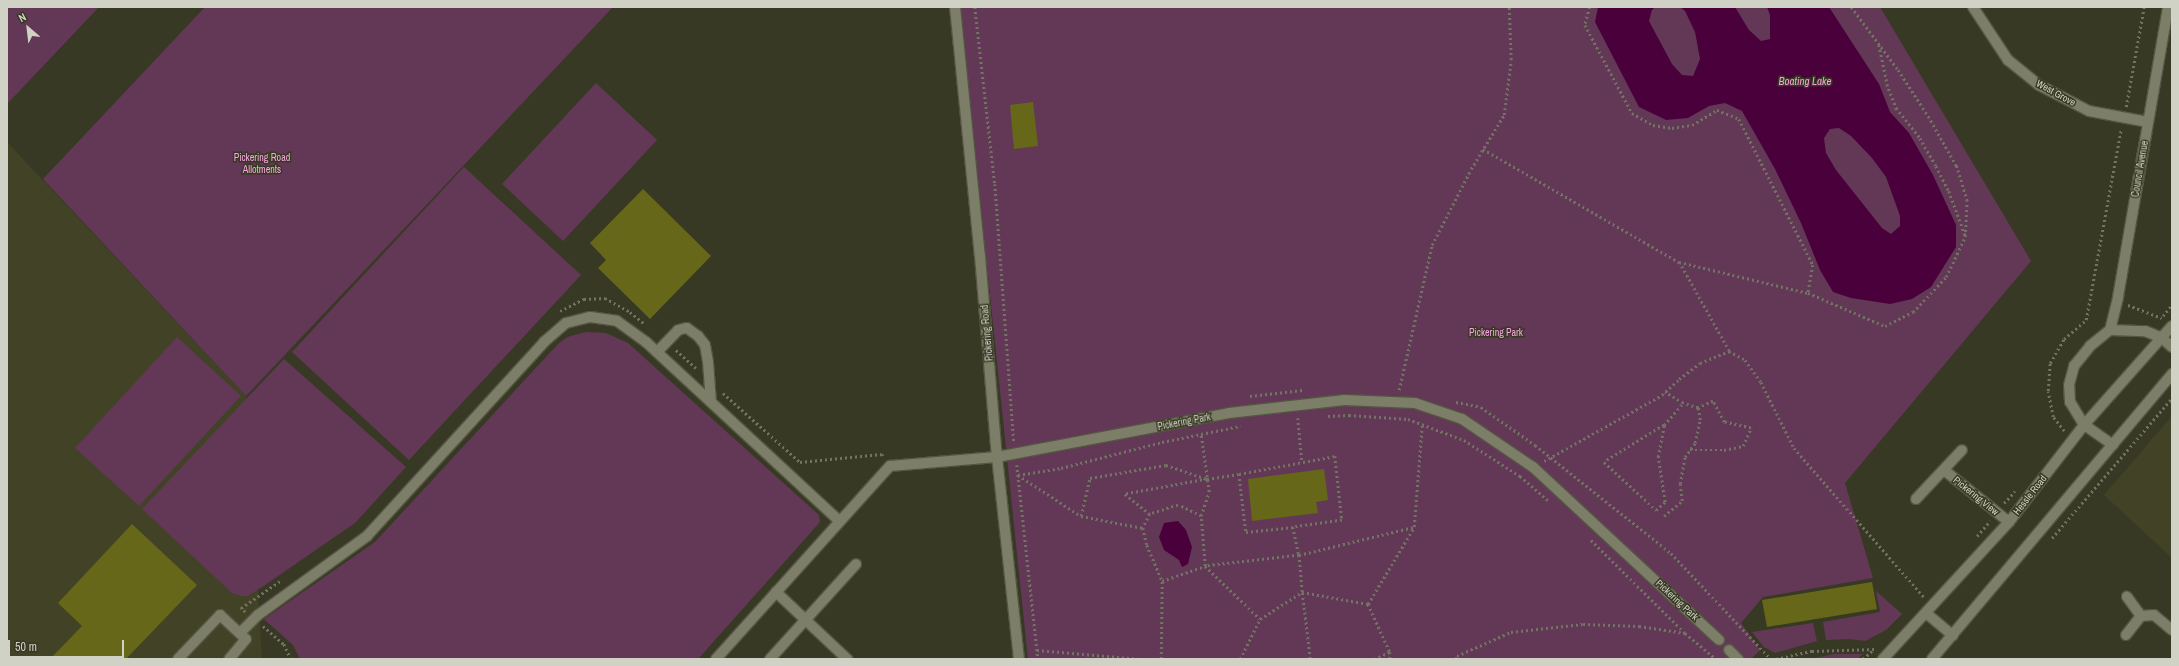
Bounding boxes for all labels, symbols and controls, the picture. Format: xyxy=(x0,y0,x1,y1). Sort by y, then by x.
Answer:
north arrow xyxy=(8,8,48,48)
text: N xyxy=(16,10,29,25)
water label: Boating Lake xyxy=(1778,74,1832,88)
street label: West Grove xyxy=(2034,77,2078,109)
street label: Council Avenue xyxy=(2129,140,2151,198)
park label: Pickering Road Allotments xyxy=(234,151,290,174)
street label: Pickering Road xyxy=(979,304,995,362)
park label: Pickering Park xyxy=(1469,327,1523,339)
street label: Pickering Park xyxy=(1156,411,1212,433)
street label: Hessle Road xyxy=(2011,473,2049,517)
street label: Pickering View xyxy=(1951,474,2001,518)
street label: Pickering Park xyxy=(1653,577,1701,623)
scale bar xyxy=(10,632,126,658)
text: 50 m xyxy=(15,639,37,655)

